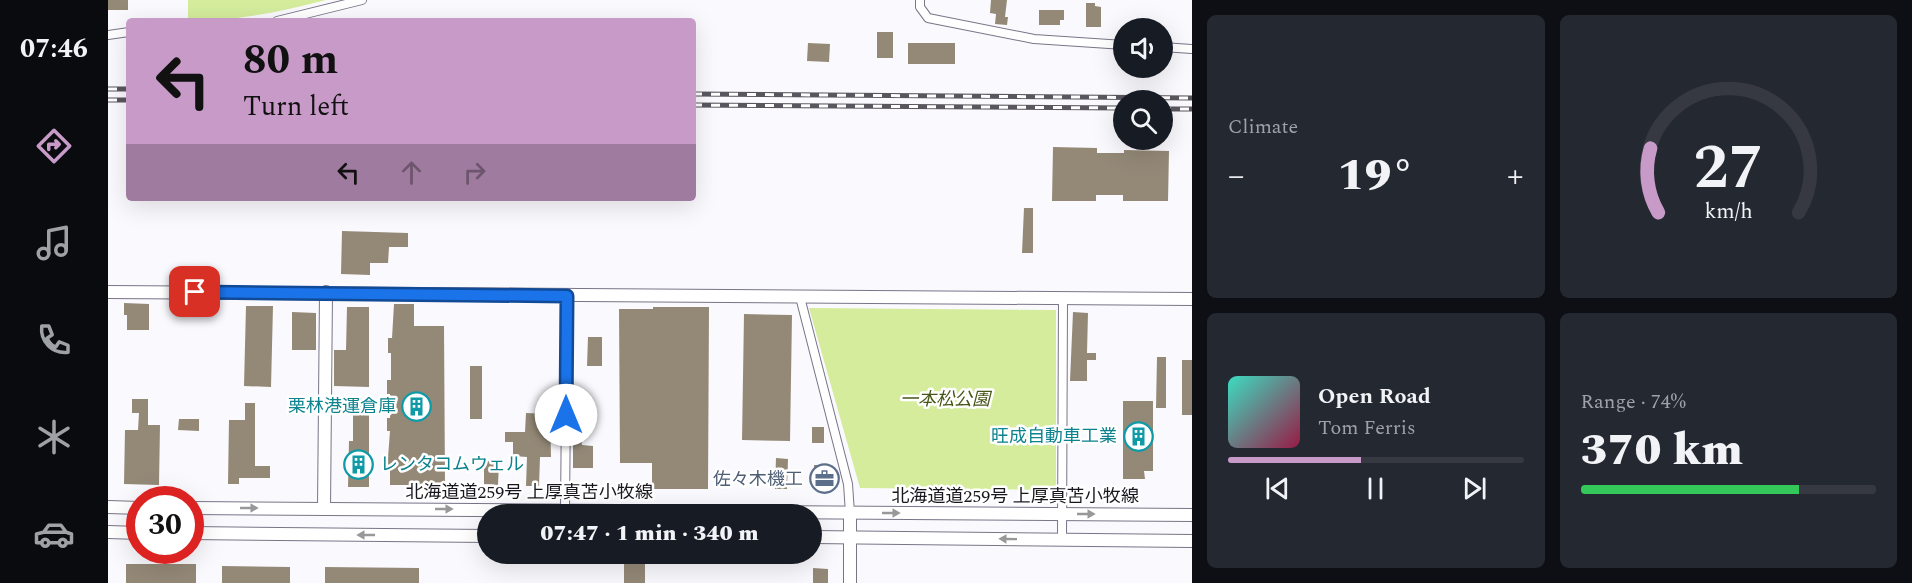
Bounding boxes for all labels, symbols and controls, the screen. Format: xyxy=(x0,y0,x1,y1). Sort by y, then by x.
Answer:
map controls xyxy=(1113,18,1173,150)
button: sound xyxy=(1113,18,1173,78)
text: 07:46 xyxy=(20,28,88,70)
text: 80 m xyxy=(243,29,338,92)
icon: left xyxy=(144,42,222,120)
text: Turn left xyxy=(243,86,349,128)
button: search xyxy=(1113,90,1173,150)
text: Climate xyxy=(1228,112,1298,142)
text: 27 xyxy=(1693,121,1763,216)
icon: directions xyxy=(33,125,75,167)
text: 19° xyxy=(1337,141,1414,210)
text: − xyxy=(1228,151,1245,201)
text: + xyxy=(1507,151,1523,201)
icon: left xyxy=(332,156,365,189)
icon: ahead xyxy=(395,156,428,189)
icon: right xyxy=(458,156,491,189)
text: km/h xyxy=(1704,196,1752,229)
icon: music xyxy=(33,222,75,264)
pin xyxy=(169,266,220,317)
icon: arrive xyxy=(178,275,211,308)
icon: phone xyxy=(33,319,75,361)
text: Open Road xyxy=(1318,380,1431,413)
position arrow xyxy=(534,383,598,447)
park label: 一本松公園 xyxy=(900,386,993,413)
text: Range · 74% xyxy=(1581,387,1686,417)
building icon: 栗林港運倉庫 xyxy=(401,390,433,422)
place label: 栗林港運倉庫 xyxy=(288,393,396,420)
text: Tom Ferris xyxy=(1318,413,1416,443)
icon: climate xyxy=(33,416,75,458)
text: 370 km xyxy=(1581,416,1743,485)
building icon: 旺成自動車工業 xyxy=(1122,420,1154,452)
place label: 旺成自動車工業 xyxy=(991,423,1117,450)
building icon: レンタコムウェル xyxy=(343,448,375,480)
place label: レンタコムウェル xyxy=(380,451,524,478)
office icon: 佐々木機工 xyxy=(808,463,840,495)
place label: 佐々木機工 xyxy=(713,466,803,493)
icon: previous xyxy=(1261,472,1294,505)
icon: pause xyxy=(1359,472,1392,505)
icon: next xyxy=(1458,472,1491,505)
street label: 北海道道259号 上厚真苫小牧線 xyxy=(405,479,653,506)
street label: 北海道道259号 上厚真苫小牧線 xyxy=(891,483,1139,510)
speed limit sign: 30 xyxy=(126,486,204,564)
one-way arrow xyxy=(239,503,258,513)
one-way arrow xyxy=(434,504,453,514)
one-way arrow xyxy=(881,508,900,518)
one-way arrow xyxy=(1076,510,1095,519)
icon: car xyxy=(33,513,75,555)
text: 07:47 · 1 min · 340 m xyxy=(540,517,759,550)
one-way arrow xyxy=(357,530,376,540)
one-way arrow xyxy=(998,534,1017,544)

